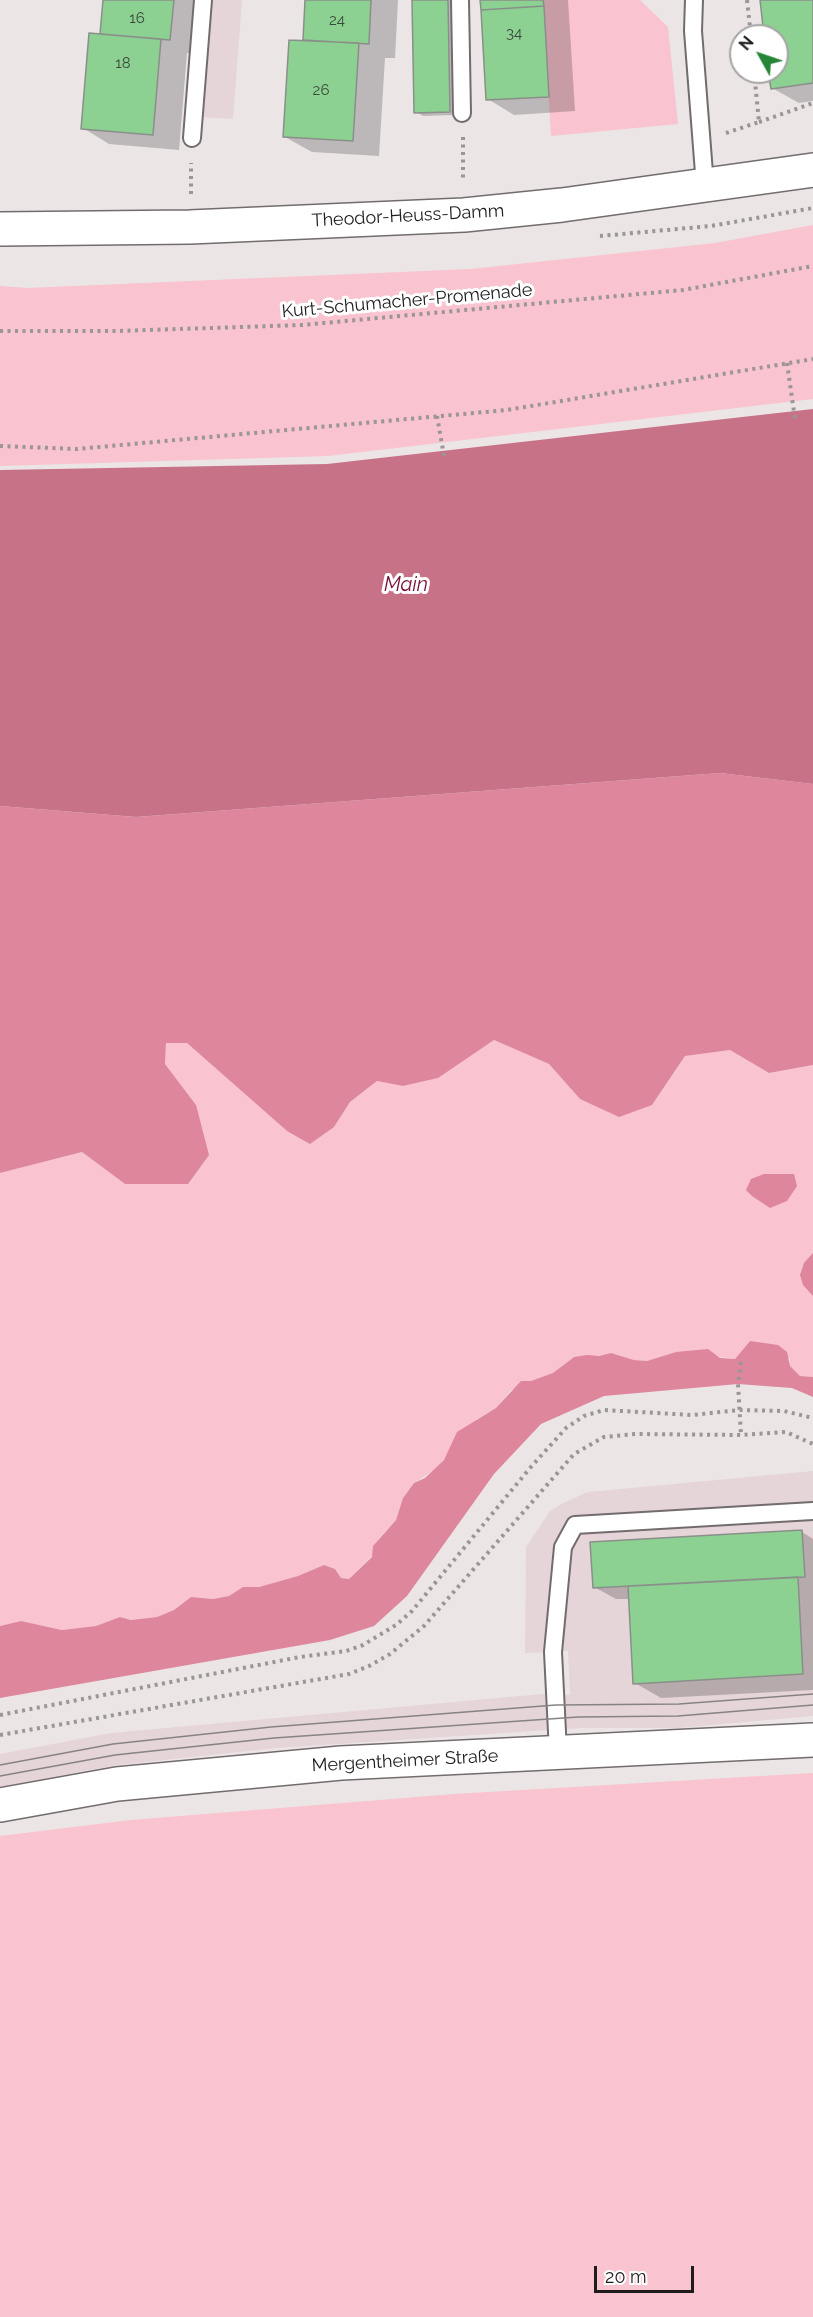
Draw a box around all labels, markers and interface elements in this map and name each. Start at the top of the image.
house number: 16 [129,9,145,27]
house number: 24 [329,11,345,29]
house number: 34 [506,24,522,42]
north arrow [729,24,789,84]
text: N [735,33,758,54]
house number: 18 [115,54,131,72]
house number: 26 [313,81,329,99]
street label: Theodor-Heuss-Damm [311,200,505,232]
street label: Kurt-Schumacher-Promenade [281,279,533,323]
water label: Main [384,573,428,597]
street label: Mergentheimer Straße [311,1745,499,1777]
scale bar [597,2254,698,2292]
text: 20 m [605,2266,647,2287]

